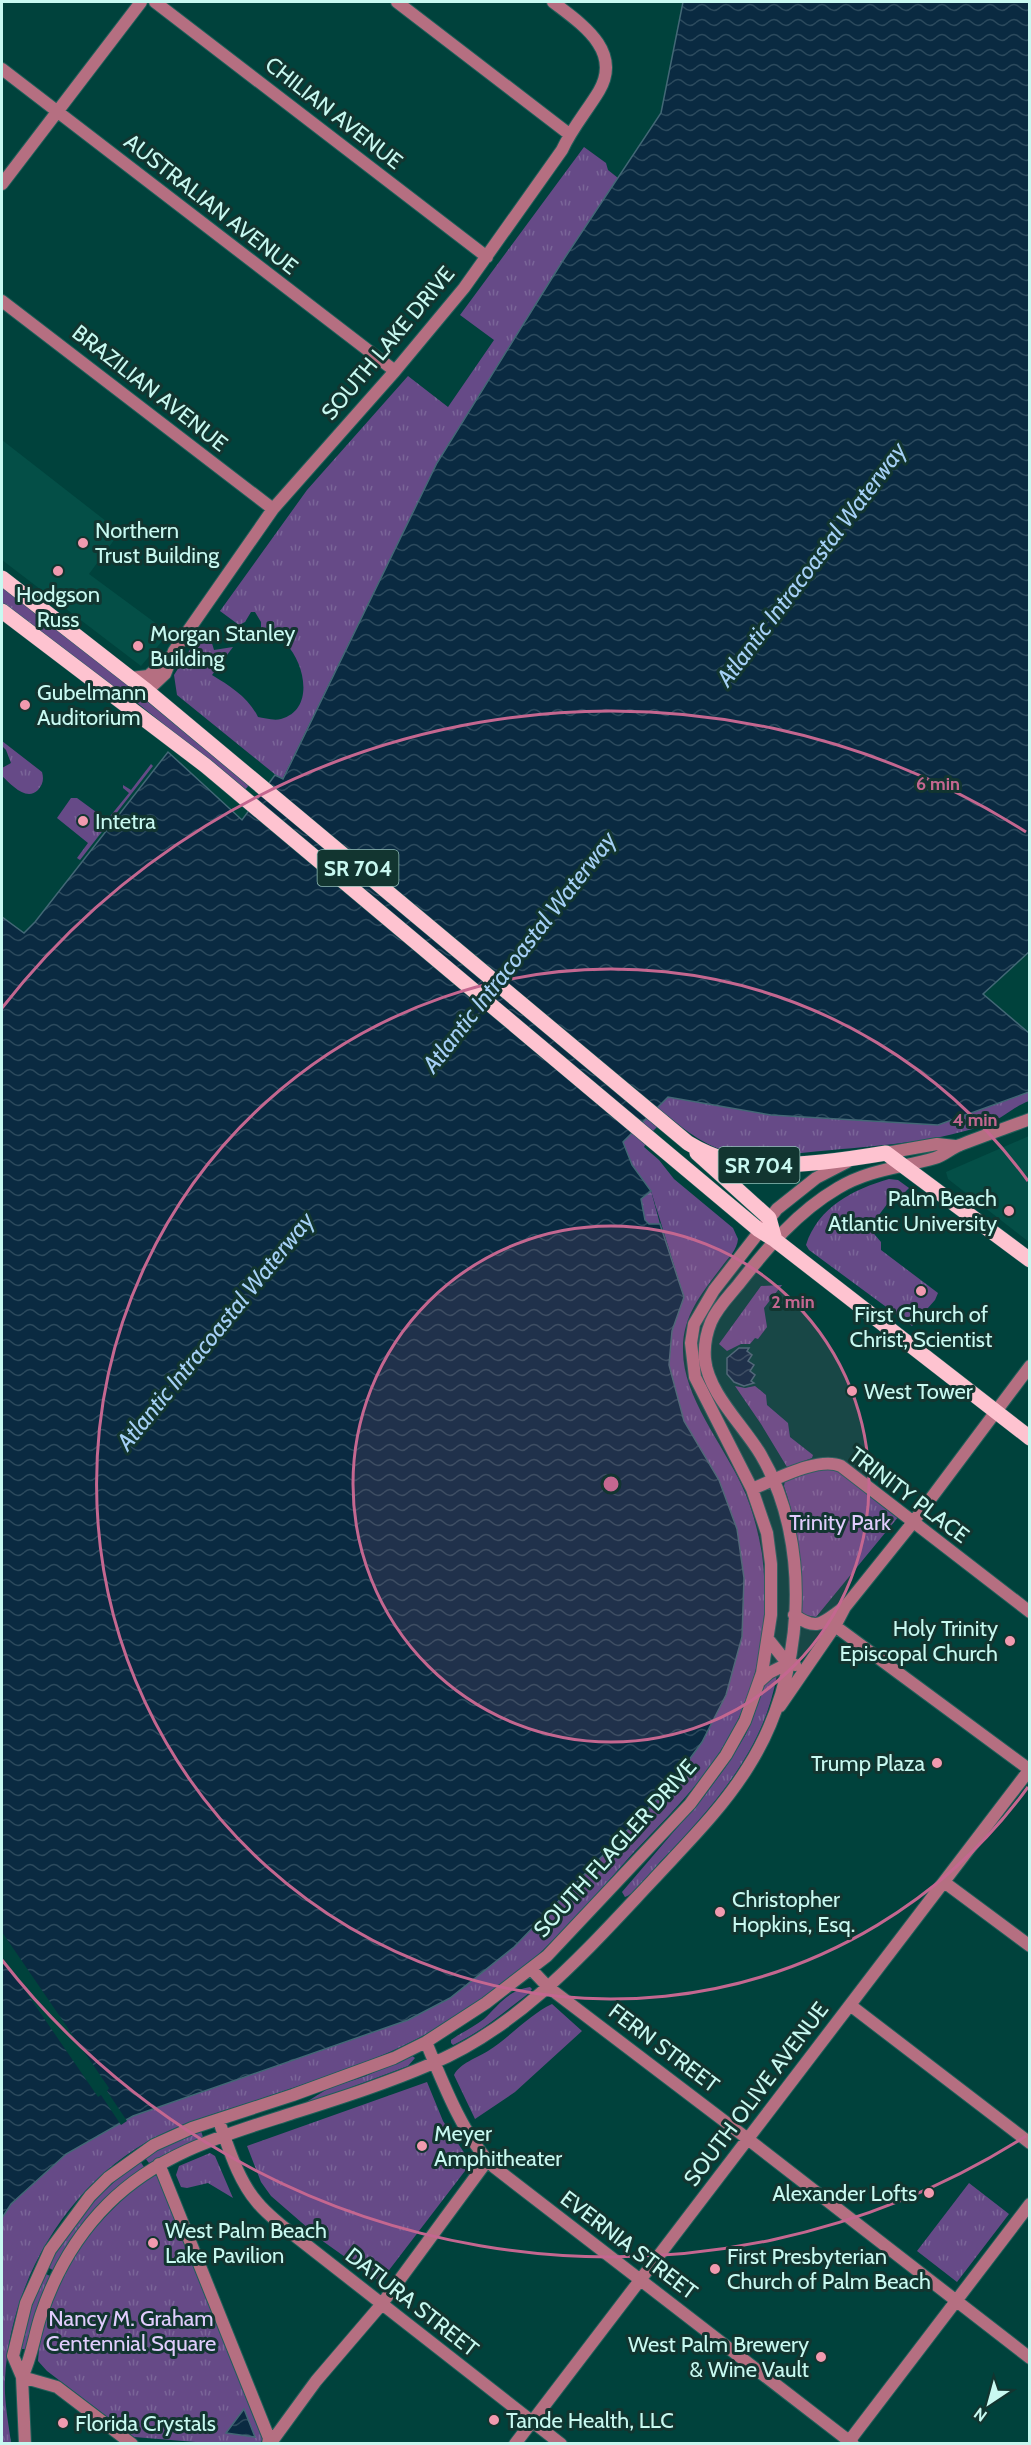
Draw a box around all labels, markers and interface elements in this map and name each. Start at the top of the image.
street label: CHILIAN AVENUE [260,51,408,175]
street label: AUSTRALIAN AVENUE [119,128,303,280]
street label: SOUTH LAKE DRIVE [316,261,460,425]
street label: BRAZILIAN AVENUE [67,319,233,457]
water label: Atlantic Intracoastal Waterway [709,436,913,692]
place label: Northern Trust Building [95,517,220,569]
marker: Northern Trust Building [76,536,90,550]
marker: Hodgson Russ [51,564,65,578]
place label: Hodgson Russ [16,581,100,633]
place label: Morgan Stanley Building [150,620,295,672]
marker: Morgan Stanley Building [131,639,145,653]
place label: Gubelmann Auditorium [37,679,146,731]
marker: Gubelmann Auditorium [18,698,32,712]
text: 6 min [916,773,960,795]
place label: Intetra [95,808,156,835]
marker: Intetra [76,814,90,828]
water label: Atlantic Intracoastal Waterway [415,825,623,1079]
road number: SR 704 [318,850,398,886]
text: 4 min [952,1109,998,1131]
road number: SR 704 [718,1147,800,1183]
place label: Palm Beach Atlantic University [828,1185,997,1237]
marker: Palm Beach Atlantic University [1002,1204,1016,1218]
water label: Atlantic Intracoastal Waterway [109,1205,321,1457]
marker: First Church of Christ, Scientist [914,1284,928,1298]
text: 2 min [771,1291,815,1313]
place label: First Church of Christ, Scientist [850,1301,993,1353]
place label: West Tower [864,1378,973,1405]
marker: West Tower [845,1384,859,1398]
street label: TRINITY PLACE [844,1441,974,1549]
centre of rings [601,1474,621,1494]
park label: Trinity Park [789,1509,891,1536]
place label: Holy Trinity Episcopal Church [840,1615,998,1667]
marker: Holy Trinity Episcopal Church [1003,1634,1017,1648]
place label: Trump Plaza [811,1750,925,1777]
street label: SOUTH FLAGLER DRIVE [528,1753,702,1943]
marker: Trump Plaza [930,1756,944,1770]
place label: Christopher Hopkins, Esq. [732,1886,855,1938]
marker: Christopher Hopkins, Esq. [713,1905,727,1919]
street label: SOUTH OLIVE AVENUE [678,1997,834,2191]
street label: FERN STREET [603,1998,725,2098]
place label: Meyer Amphitheater [434,2120,562,2172]
marker: Meyer Amphitheater [415,2139,429,2153]
place label: Alexander Lofts [772,2180,917,2207]
street label: EVERNIA STREET [555,2185,703,2305]
marker: Alexander Lofts [922,2186,936,2200]
place label: West Palm Beach Lake Pavilion [165,2217,327,2269]
marker: West Palm Beach Lake Pavilion [146,2236,160,2250]
street label: DATURA STREET [340,2242,484,2363]
place label: First Presbyterian Church of Palm Beach [727,2243,931,2295]
marker: First Presbyterian Church of Palm Beach [708,2262,722,2276]
park label: Nancy M. Graham Centennial Square [46,2305,216,2357]
place label: West Palm Brewery & Wine Vault [628,2331,810,2383]
marker: West Palm Brewery & Wine Vault [814,2350,828,2364]
north arrow [959,2373,1019,2433]
text: N [970,2404,991,2426]
place label: Tande Health, LLC [506,2407,674,2434]
place label: Florida Crystals [75,2410,216,2437]
marker: Tande Health, LLC [487,2413,501,2427]
marker: Florida Crystals [56,2416,70,2430]

